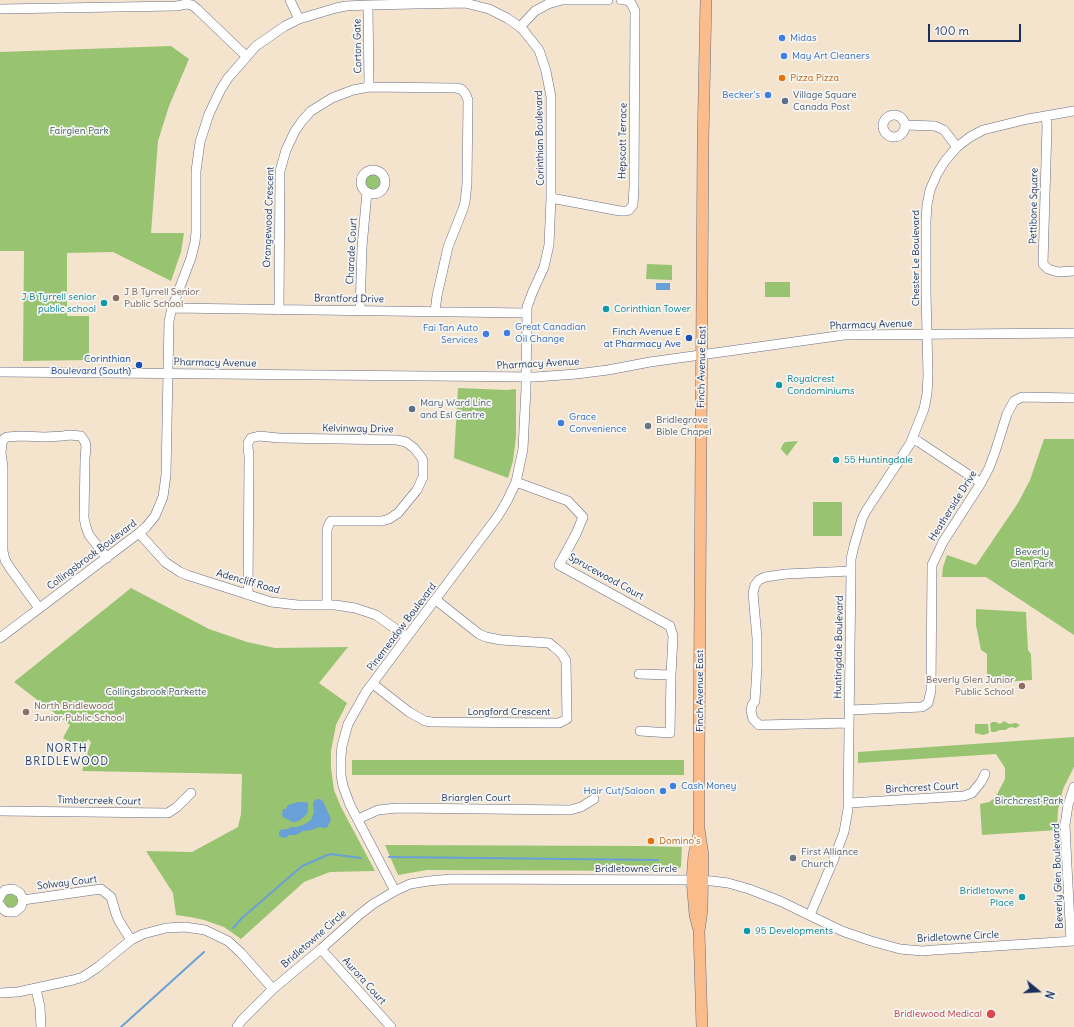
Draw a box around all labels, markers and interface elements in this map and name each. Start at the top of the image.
scale bar [930,16,1023,42]
street label: Corton Gate [352,18,364,74]
text: 100 m [935,23,969,38]
place label: Midas [790,32,816,44]
marker: Midas [777,33,787,43]
place label: May Art Cleaners [792,50,870,62]
marker: May Art Cleaners [779,51,789,61]
place label: Pizza Pizza [790,72,839,84]
marker: Pizza Pizza [777,73,787,83]
place label: Becker's [722,89,760,101]
place label: Village Square Canada Post [793,89,857,112]
street label: Corinthian Boulevard [533,90,547,186]
marker: Becker's [763,90,773,100]
marker: Village Square Canada Post [780,96,790,106]
street label: Hepscott Terrace [616,103,630,179]
park label: Fairglen Park [49,125,109,137]
street label: Orangewood Crescent [261,166,277,268]
street label: Pettibone Square [1027,168,1041,244]
street label: Chester Le Boulevard [910,210,922,306]
street label: Charade Court [344,217,360,285]
place label: J B Tyrrell Senior Public School [124,286,200,310]
place label: J B Tyrrell senior public school [21,291,96,314]
street label: Brantford Drive [314,292,384,306]
marker: J B Tyrrell Senior Public School [111,293,121,303]
marker: J B Tyrrell senior public school [99,298,109,308]
place label: Corinthian Tower [614,303,691,315]
marker: Corinthian Tower [601,304,611,314]
street label: Pharmacy Avenue [829,318,913,332]
place label: Great Canadian Oil Change [515,321,586,344]
place label: Fai Tan Auto Services [423,322,478,346]
place label: Finch Avenue E at Pharmacy Ave [604,326,681,350]
street label: Finch Avenue East [695,326,709,408]
marker: Great Canadian Oil Change [502,328,512,338]
marker: Fai Tan Auto Services [481,329,491,339]
marker: Finch Avenue E at Pharmacy Ave [684,333,694,343]
place label: Corinthian Boulevard (South) [51,353,131,376]
street label: Pharmacy Avenue [174,356,256,370]
street label: Pharmacy Avenue [496,356,580,372]
marker: Corinthian Boulevard (South) [134,360,144,370]
place label: Royalcrest Condominiums [787,373,855,396]
marker: Royalcrest Condominiums [774,380,784,390]
place label: Mary Ward Linc and Esl Centre [420,397,491,420]
marker: Mary Ward Linc and Esl Centre [407,404,417,414]
place label: Grace Convenience [569,411,627,434]
place label: Bridlegrove Bible Chapel [656,414,712,438]
marker: Grace Convenience [556,418,566,428]
marker: Bridlegrove Bible Chapel [643,421,653,431]
street label: Kelvinway Drive [322,422,394,436]
place label: 55 Huntingdale [844,454,913,466]
marker: 55 Huntingdale [831,455,841,465]
street label: Heatherside Drive [926,469,980,543]
street label: Collingsbrook Boulevard [45,517,139,593]
park label: Beverly Glen Park [1010,546,1054,570]
street label: Sprucewood Court [566,551,646,603]
street label: Adencliff Road [215,567,281,597]
street label: Pinemeadow Boulevard [365,581,439,673]
street label: Huntingdale Boulevard [832,595,846,699]
street label: Finch Avenue East [694,650,706,732]
place label: Beverly Glen Junior Public School [926,674,1014,698]
marker: Beverly Glen Junior Public School [1017,681,1027,691]
park label: Collingsbrook Parkette [106,686,206,698]
place label: North Bridlewood Junior Public School [34,700,124,724]
street label: Longford Crescent [468,706,550,718]
marker: North Bridlewood Junior Public School [21,707,31,717]
district label: NORTH BRIDLEWOOD [25,742,109,768]
place label: Cash Money [681,780,736,792]
street label: Birchcrest Court [885,780,959,796]
marker: Cash Money [668,781,678,791]
place label: Hair Cut/Saloon [584,785,655,797]
marker: Hair Cut/Saloon [658,786,668,796]
street label: Briarglen Court [441,792,511,804]
street label: Timbercreek Court [57,794,141,808]
park label: Birchcrest Park [995,795,1063,807]
street label: Beverly Glen Boulevard [1050,823,1066,929]
place label: Domino's [659,835,700,847]
marker: Domino's [646,836,656,846]
place label: First Alliance Church [801,846,858,870]
marker: First Alliance Church [788,853,798,863]
street label: Bridletowne Circle [595,863,677,875]
street label: Solway Court [36,873,98,893]
place label: Bridletowne Place [960,885,1014,908]
marker: Bridletowne Place [1017,892,1027,902]
street label: Bridletowne Circle [279,907,349,971]
place label: 95 Developments [755,925,833,937]
marker: 95 Developments [742,926,752,936]
street label: Bridletowne Circle [917,929,999,945]
street label: Aurora Court [340,955,388,1007]
north arrow [1018,971,1058,1011]
text: N [1042,989,1057,1000]
place label: Bridlewood Medical [894,1008,982,1020]
marker: Bridlewood Medical [985,1008,997,1020]

